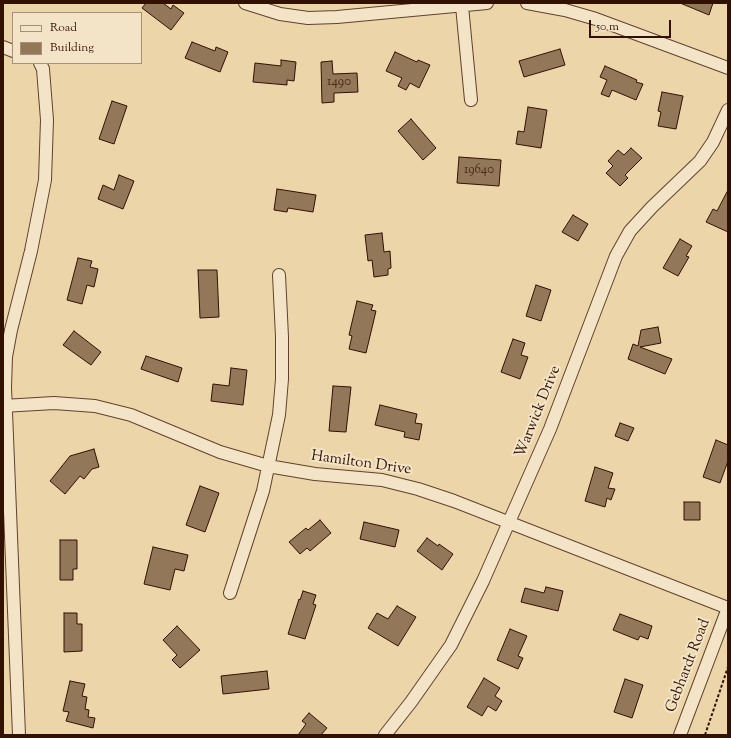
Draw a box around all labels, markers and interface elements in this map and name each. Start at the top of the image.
legend [12,12,142,64]
scale bar [591,12,673,38]
text: 50 m [596,18,619,36]
text: Road [50,19,77,37]
text: Building [50,39,94,57]
house number: 1490 [327,75,351,91]
house number: 19640 [464,163,494,179]
street label: Warwick Drive [512,363,566,461]
street label: Hamilton Drive [310,448,412,480]
street label: Gebhardt Road [663,617,715,715]

